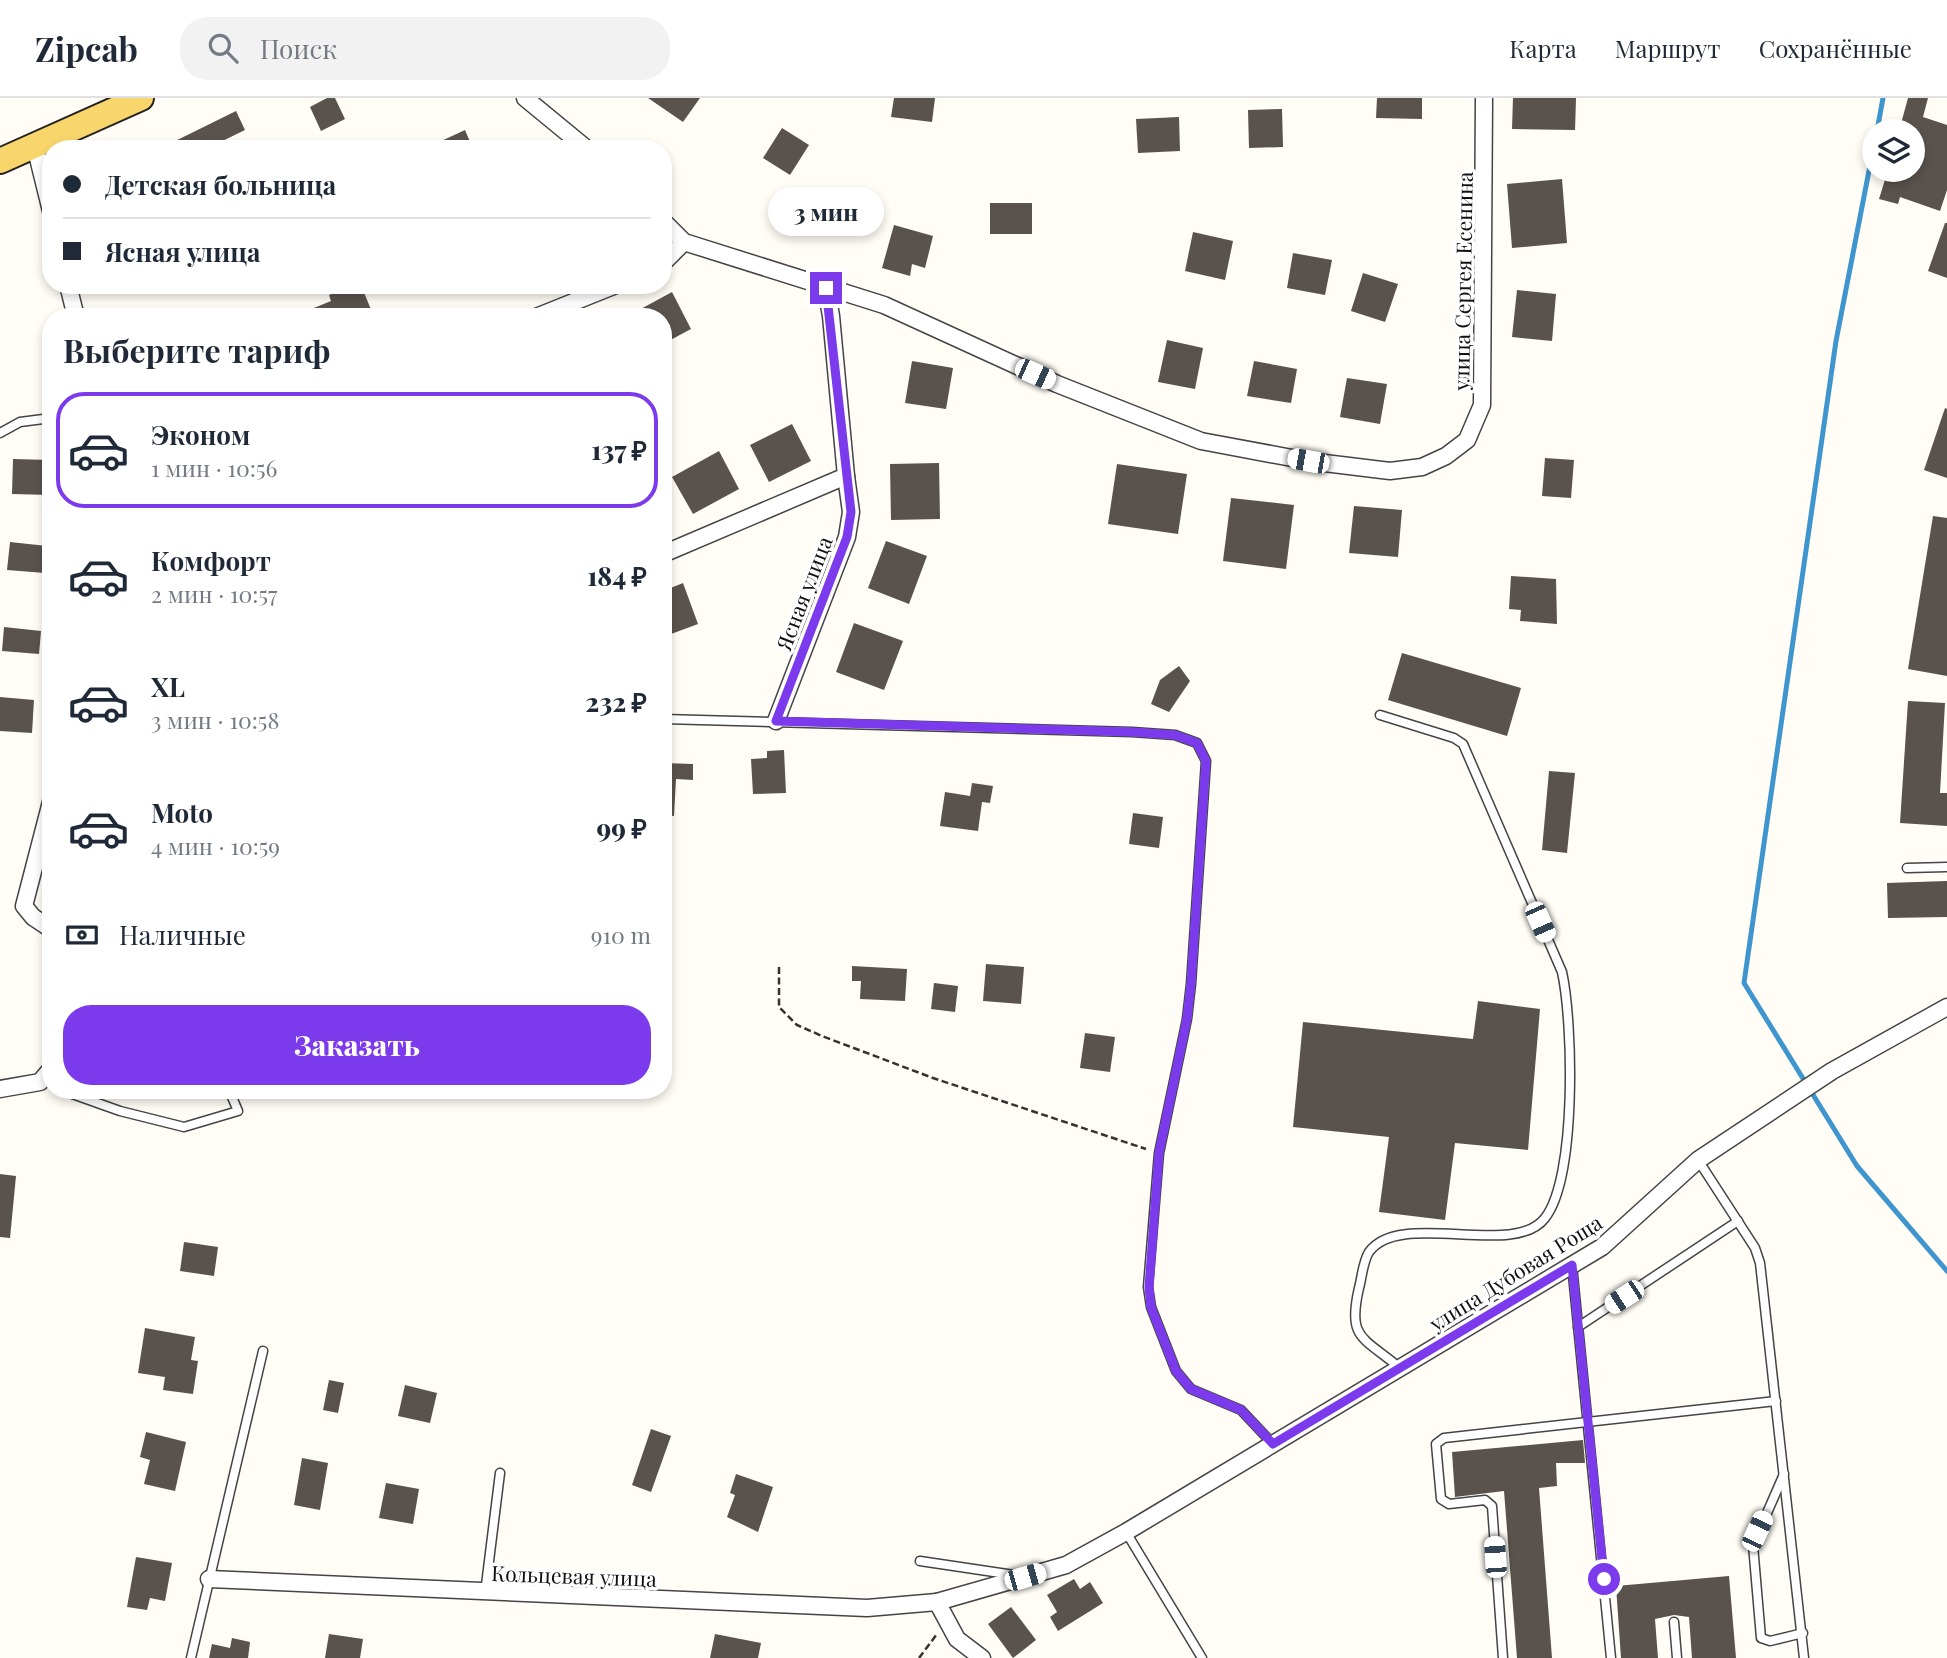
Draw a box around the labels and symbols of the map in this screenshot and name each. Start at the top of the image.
street label: улица Сергея Есенина [1446,171,1478,392]
callout: 3 мин [768,186,884,236]
route end [810,272,842,304]
car [1012,356,1059,392]
car [1286,447,1331,475]
street label: Ясная улица [768,531,838,655]
car [1522,899,1559,945]
street label: улица Дубовая Роща [1422,1207,1607,1337]
car [1601,1277,1648,1317]
car [1739,1508,1776,1554]
car [1484,1535,1507,1579]
street label: Кольцевая улица [491,1558,658,1592]
car [1002,1561,1049,1593]
route start [1588,1563,1620,1595]

